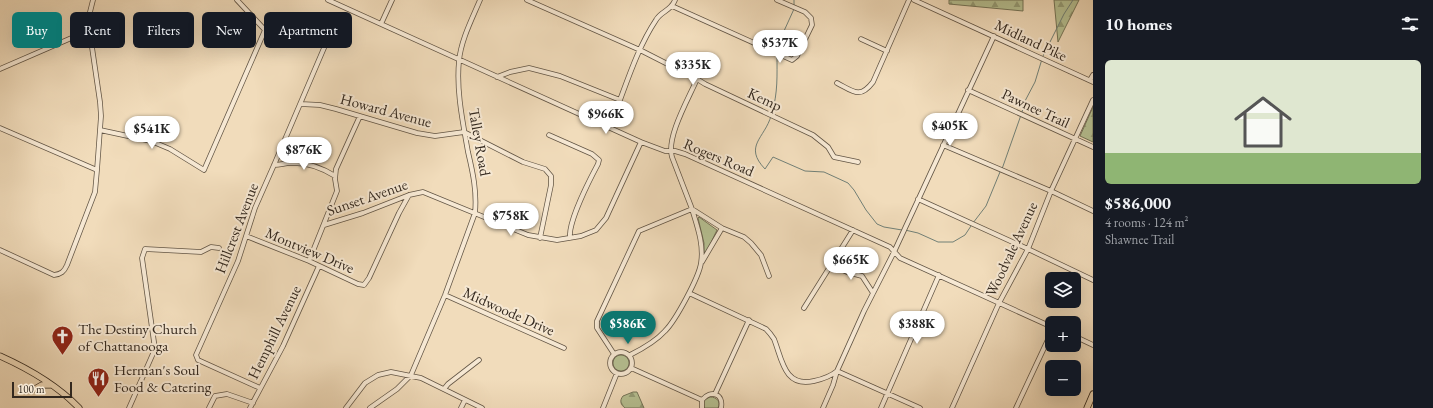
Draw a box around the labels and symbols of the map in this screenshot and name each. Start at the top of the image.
street label: Midland Pike [992,15,1070,65]
pin: $537K [752,30,808,64]
pin: $335K [665,52,721,86]
street label: Kemp [745,83,785,115]
street label: Pawnee Trail [999,84,1073,132]
street label: Howard Avenue [338,89,434,131]
pin: $966K [578,101,634,135]
street label: Talley Road [465,107,495,178]
pin: $405K [922,113,978,147]
pin: $541K [124,116,180,150]
street label: Rogers Road [681,134,757,181]
pin: $876K [276,137,332,171]
street label: Sunset Avenue [324,174,410,220]
street label: Hillcrest Avenue [210,180,262,276]
street label: Woodvale Avenue [981,198,1041,299]
pin: $758K [483,203,539,237]
street label: Montview Drive [263,223,357,277]
pin: $665K [823,247,879,281]
street label: Hemphill Avenue [243,282,305,382]
street label: Midwoode Drive [460,282,558,340]
pin: $586K [600,311,656,345]
pin: $388K [889,311,945,345]
place label: The Destiny Church of Chattanooga [78,319,197,355]
church icon: The Destiny Church of Chattanooga [50,324,76,357]
place label: Herman's Soul Food & Catering [114,360,212,396]
restaurant icon: Herman's Soul Food & Catering [86,365,112,398]
scale bar [12,380,72,399]

